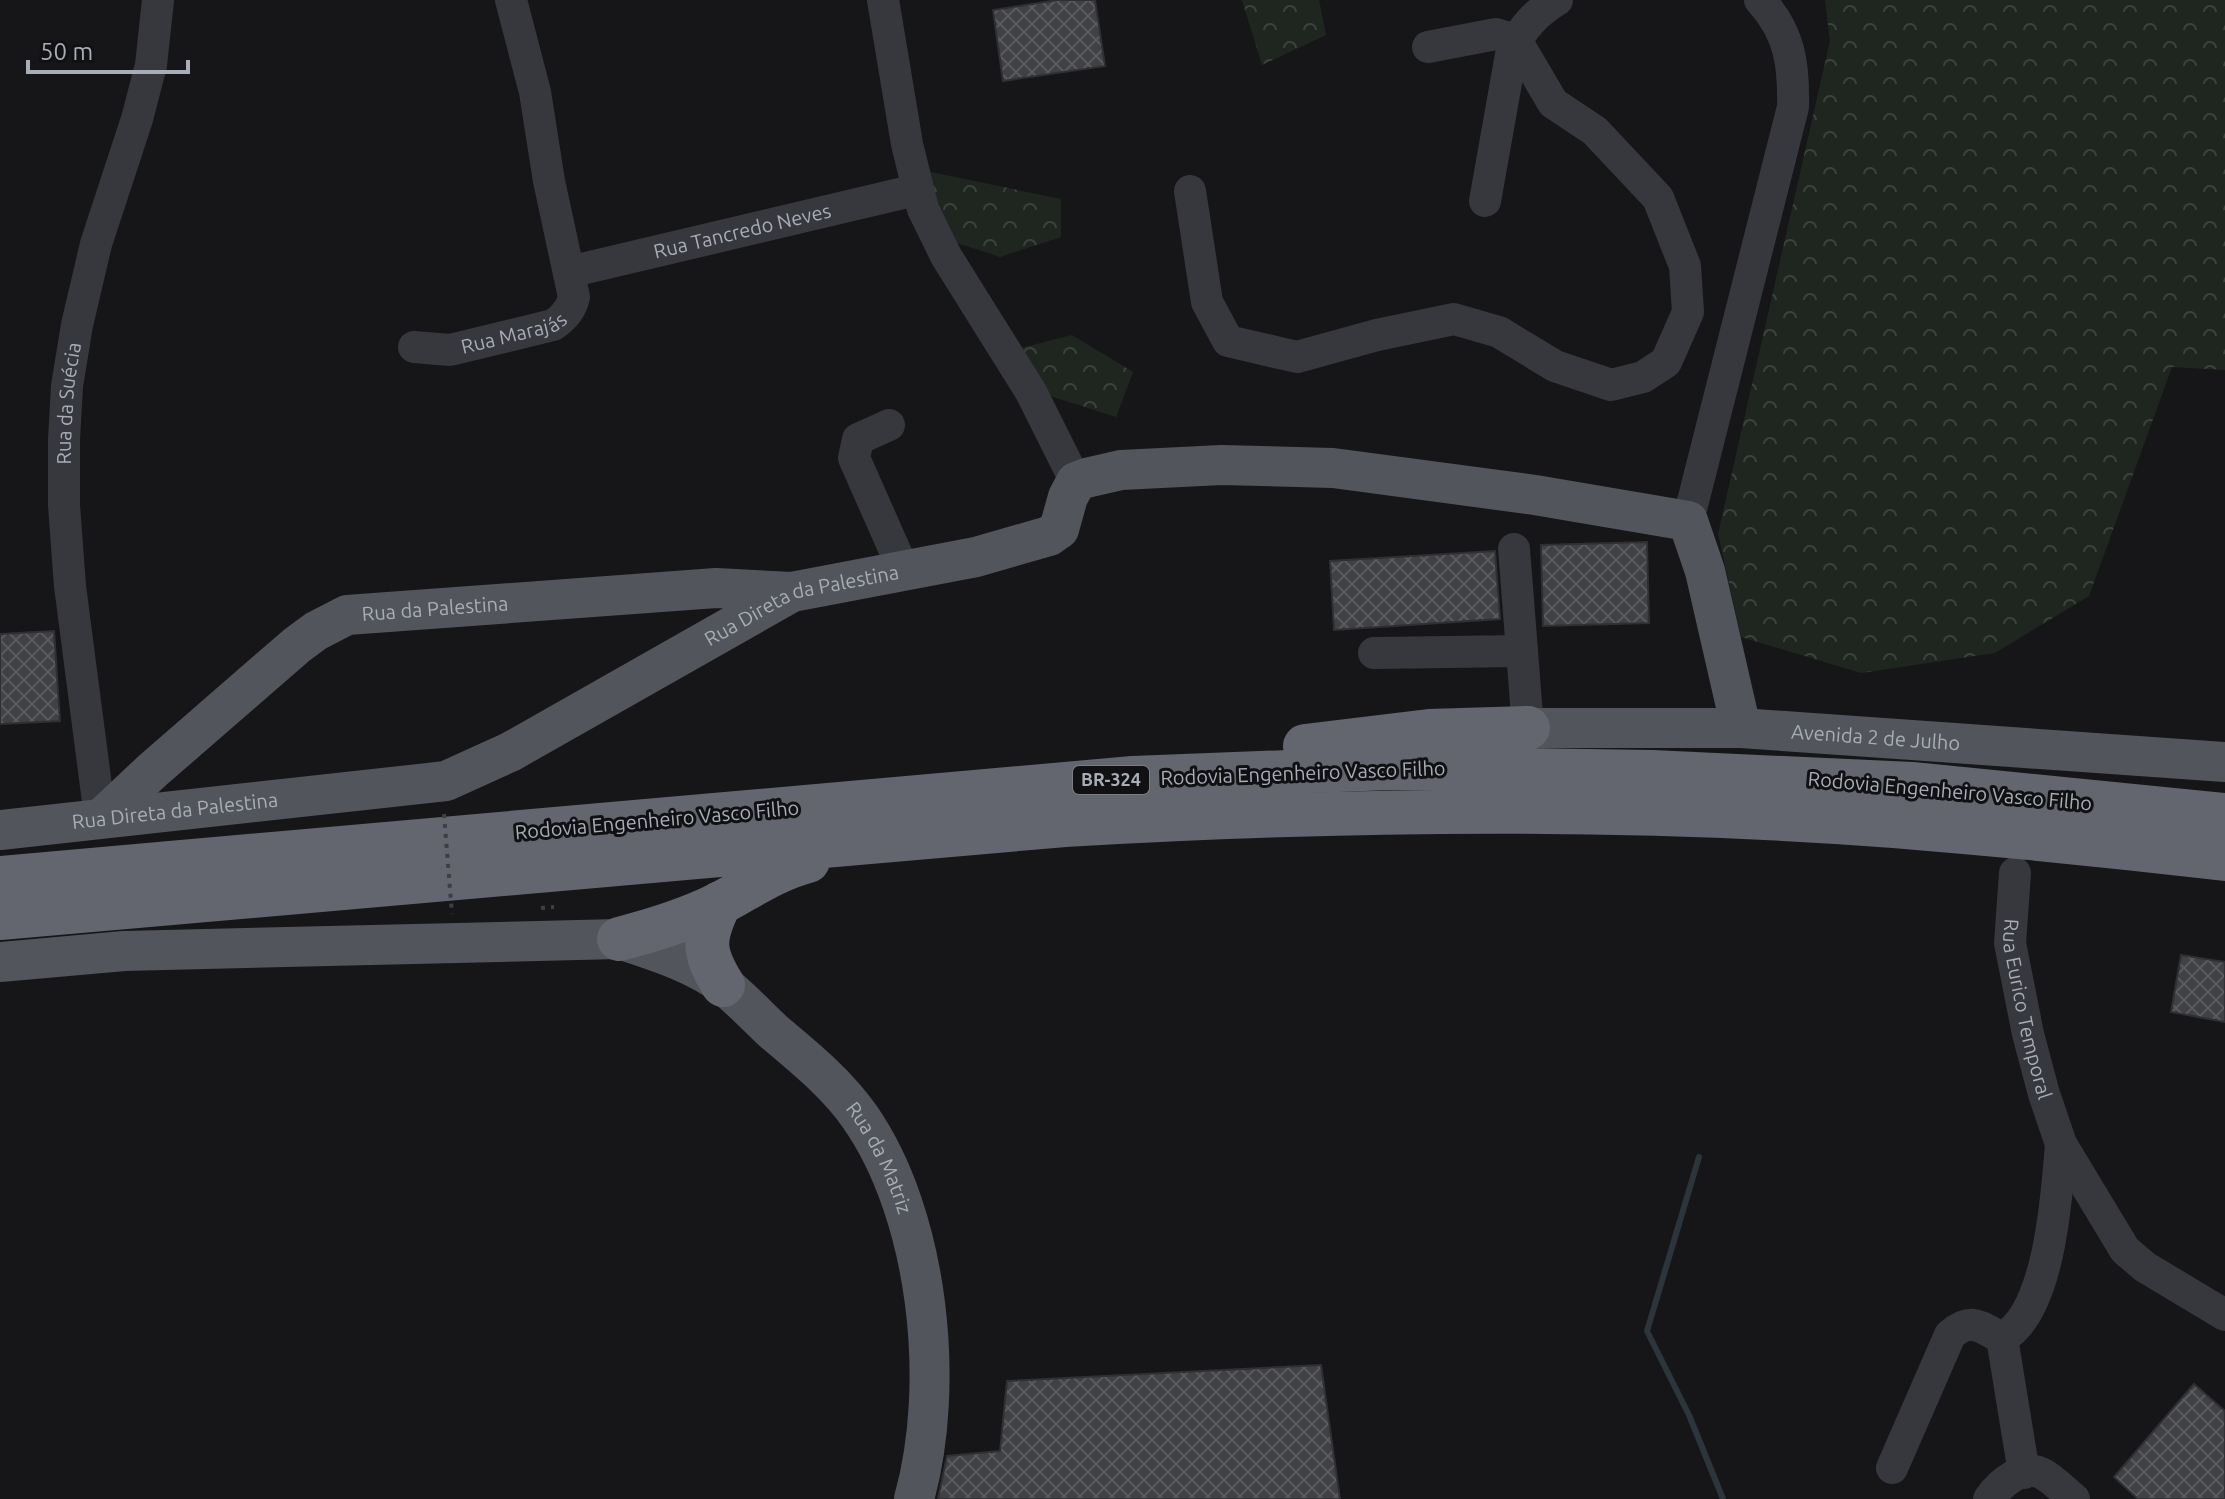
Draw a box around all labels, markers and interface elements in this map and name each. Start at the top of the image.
scale bar [28,24,188,74]
text: 50 m [40,38,93,65]
street label: Rua Tancredo Neves [651,199,833,263]
street label: Rua Marajás [459,307,571,358]
street label: Rua da Suécia [52,341,85,465]
street label: Rua Direta da Palestina [700,560,901,650]
street label: Rua da Palestina [361,591,509,625]
street label: Avenida 2 de Julho [1790,720,1961,754]
street label: Rodovia Engenheiro Vasco Filho [1160,756,1446,789]
road number: BR-324 [1073,766,1149,794]
street label: Rodovia Engenheiro Vasco Filho [1807,767,2093,814]
street label: Rua Direta da Palestina [71,788,279,833]
street label: Rodovia Engenheiro Vasco Filho [514,796,800,843]
street label: Rua Eurico Temporal [1999,918,2057,1102]
street label: Rua da Matriz [842,1097,917,1216]

